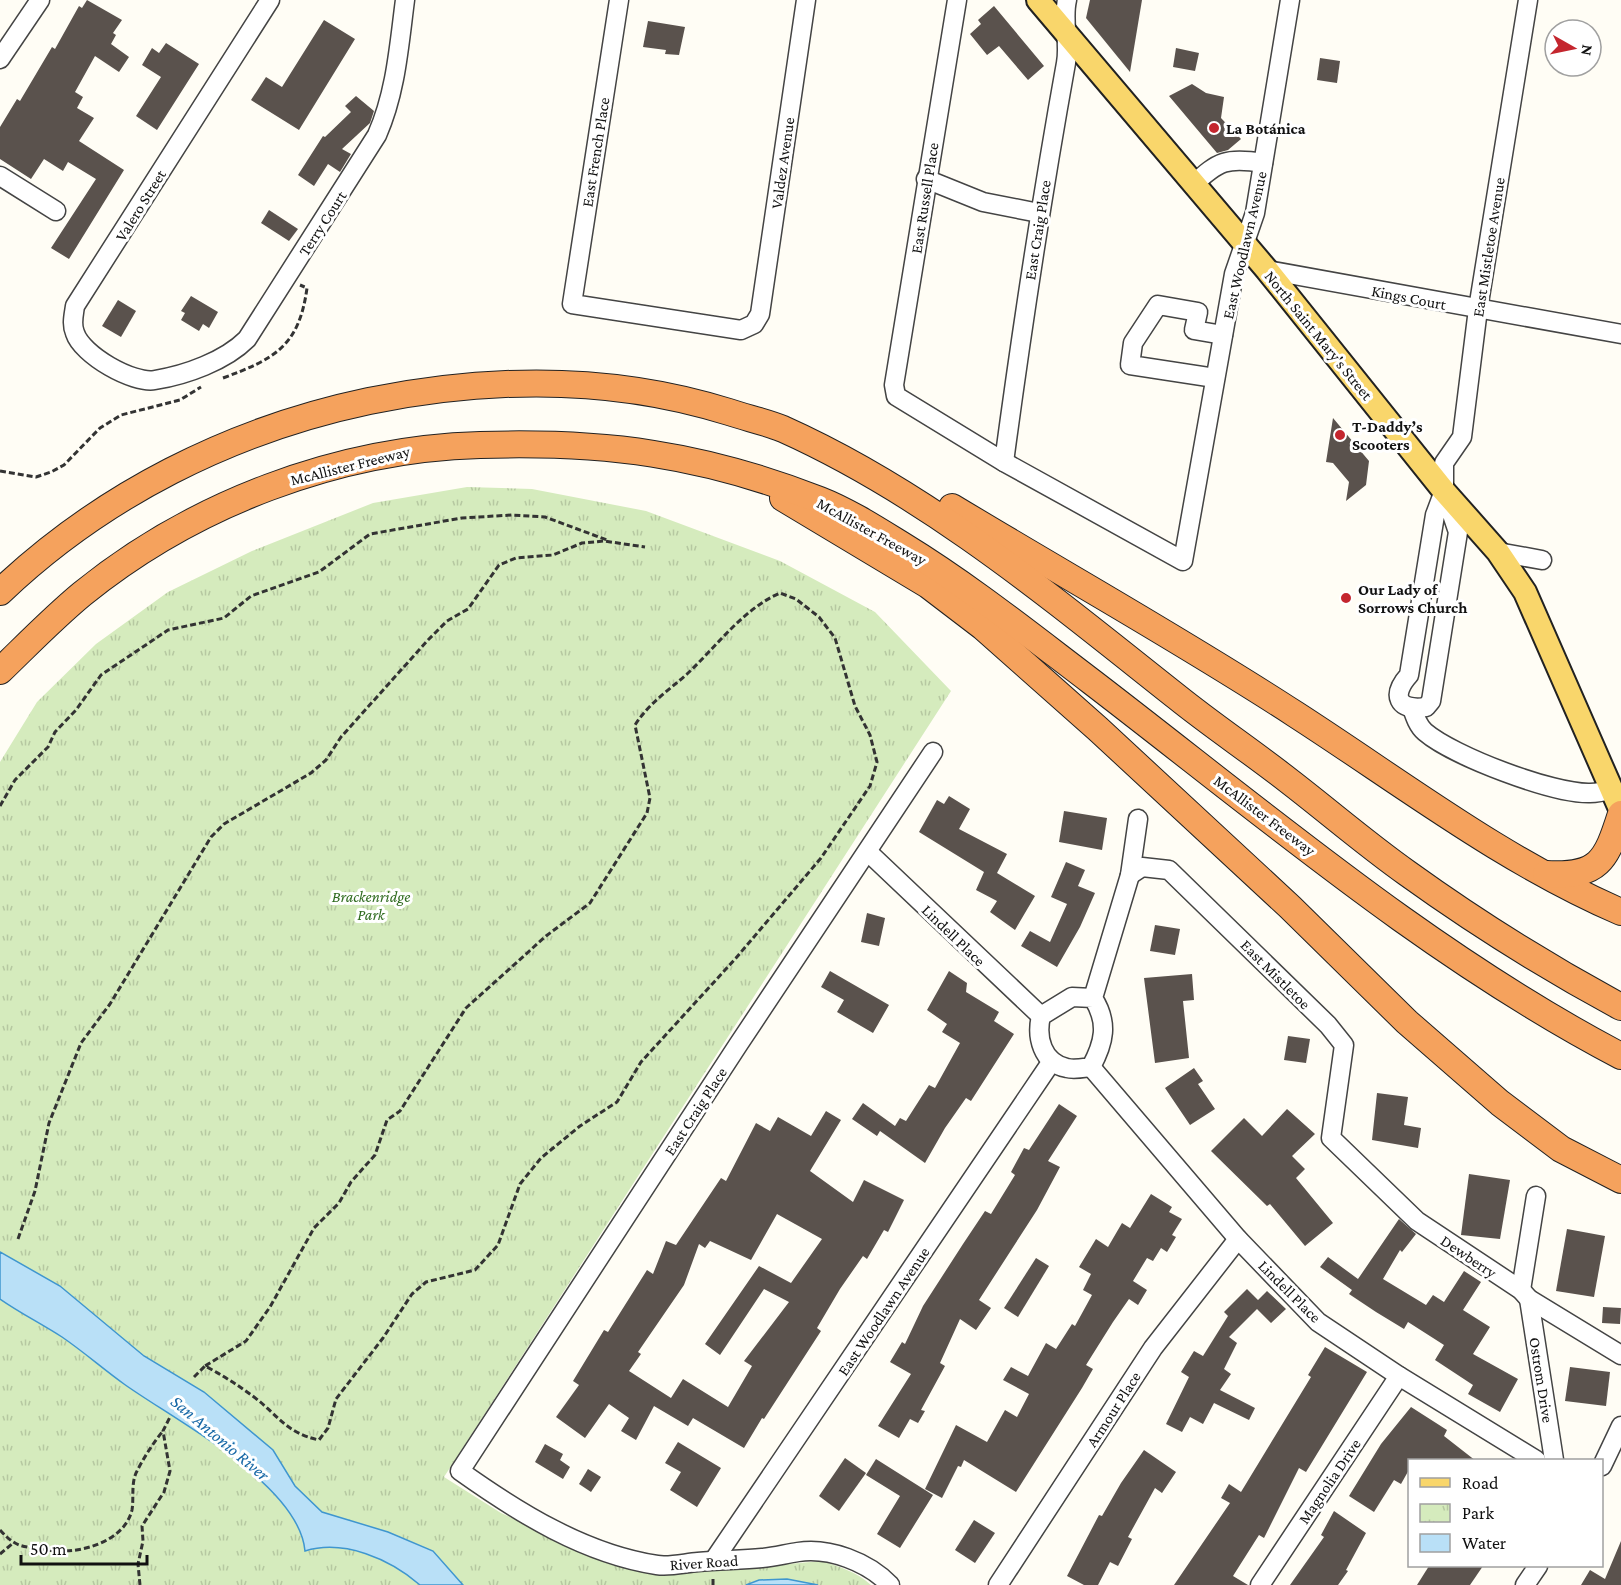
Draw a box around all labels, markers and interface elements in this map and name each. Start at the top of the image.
north arrow [1543,18,1603,78]
text: N [1578,44,1597,57]
street label: East French Place [578,96,613,208]
street label: Valdez Avenue [768,116,797,210]
place label: La Botánica [1226,120,1306,137]
marker: La Botánica [1207,121,1221,135]
street label: East Russell Place [907,141,942,255]
street label: Valero Street [112,166,169,244]
street label: East Woodlawn Avenue [1219,170,1270,321]
street label: East Mistletoe Avenue [1469,176,1508,318]
street label: East Craig Place [1021,179,1055,281]
street label: Terry Court [295,187,351,259]
street label: North Saint Mary's Street [1261,267,1376,404]
street label: Kings Court [1370,282,1448,314]
place label: T-Daddy’s Scooters [1352,418,1423,453]
marker: T-Daddy’s Scooters [1333,428,1347,442]
street label: McAllister Freeway [289,442,412,489]
street label: McAllister Freeway [814,494,930,570]
place label: Our Lady of Sorrows Church [1358,581,1467,616]
marker: Our Lady of Sorrows Church [1339,591,1353,605]
street label: McAllister Freeway [1210,772,1319,860]
park label: Brackenridge Park [332,888,410,923]
street label: Lindell Place [919,901,989,970]
street label: East Mistletoe [1237,936,1314,1013]
street label: East Craig Place [661,1064,731,1159]
street label: Dewberry [1437,1232,1500,1282]
street label: East Woodlawn Avenue [834,1244,933,1379]
street label: Lindell Place [1255,1257,1324,1326]
street label: Ostrom Drive [1526,1336,1557,1424]
street label: Armour Place [1083,1369,1144,1450]
water label: San Antonio River [167,1391,274,1485]
street label: Magnolia Drive [1295,1436,1365,1527]
legend [1408,1459,1603,1567]
text: Road [1462,1473,1499,1493]
text: Park [1462,1503,1494,1523]
scale bar [21,1528,147,1566]
text: Water [1462,1533,1507,1553]
text: 50 m [30,1539,67,1559]
street label: River Road [669,1552,739,1573]

